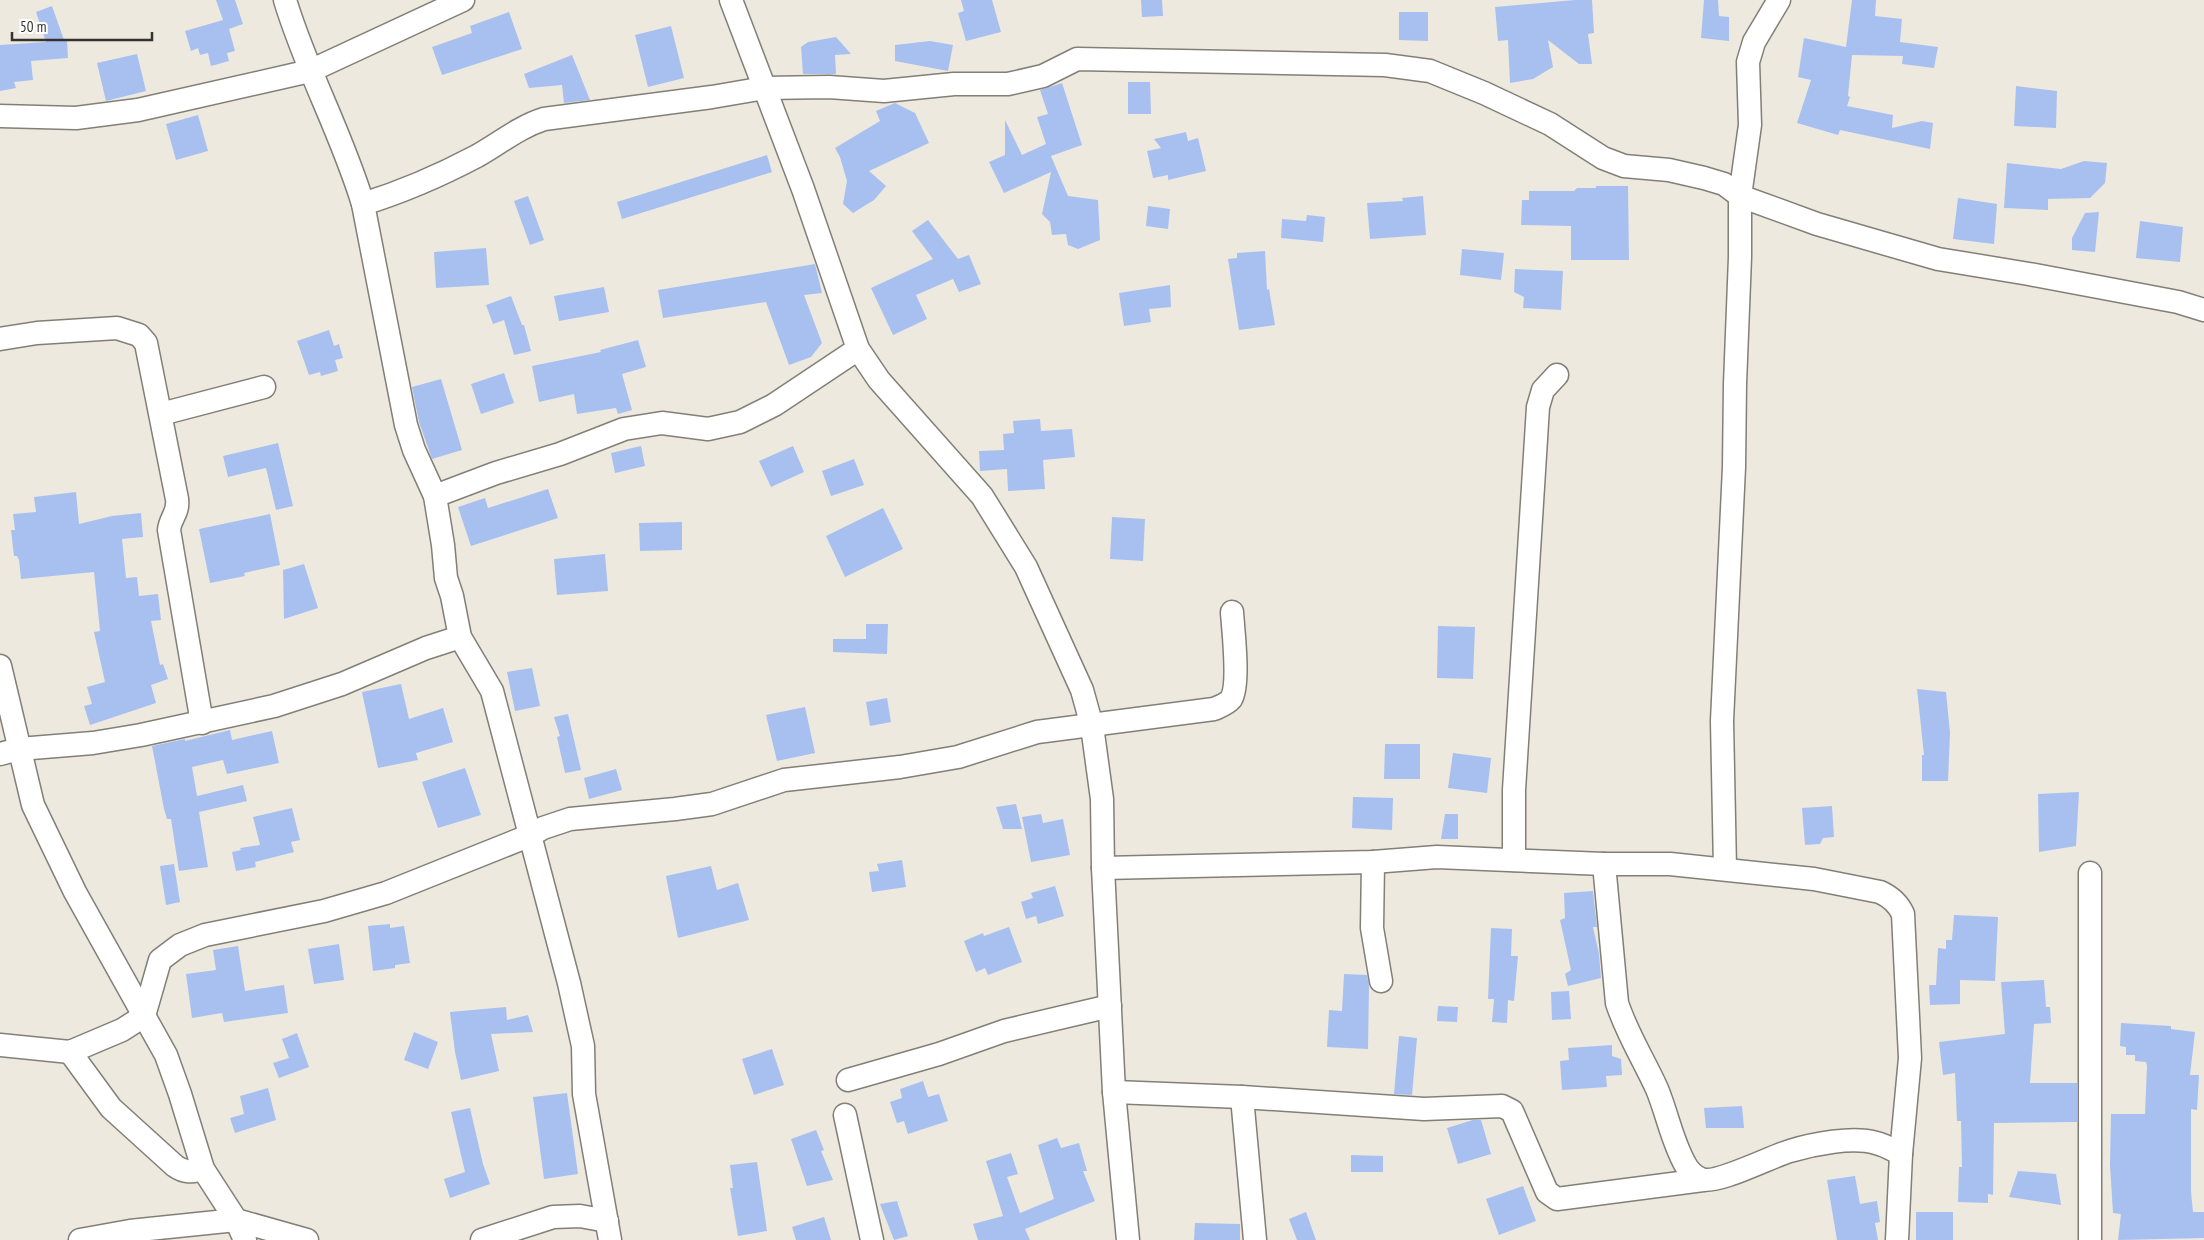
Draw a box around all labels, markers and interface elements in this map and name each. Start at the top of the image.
scale bar [12,10,152,42]
text: 50 m [20,17,46,36]

